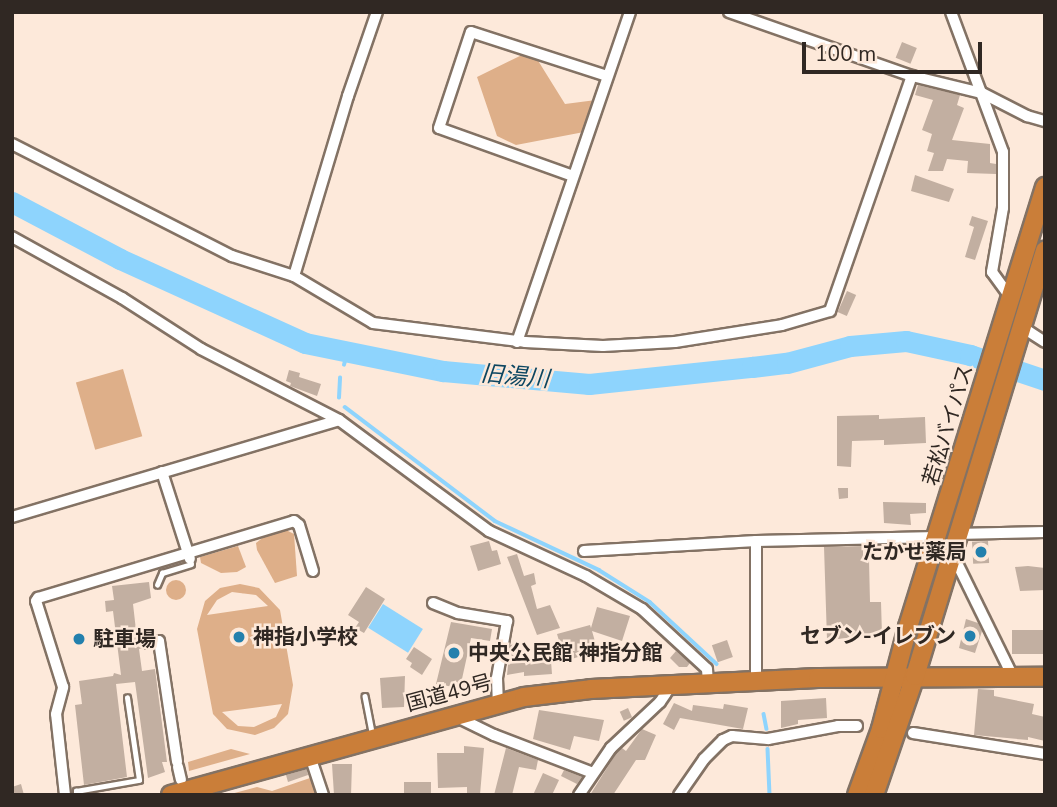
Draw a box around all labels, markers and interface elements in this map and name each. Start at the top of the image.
scale bar [805,28,985,72]
text: 100 m [815,40,876,68]
water label: 旧湯川 [479,360,551,394]
street label: 若松バイパス [918,361,978,489]
place label: たかせ薬局 [862,539,967,565]
marker: たかせ薬局 [973,544,989,560]
place label: セブン-イレブン [800,623,956,649]
place label: 神指小学校 [253,624,358,650]
place label: 駐車場 [93,626,156,652]
marker: セブン-イレブン [962,628,978,644]
marker: 神指小学校 [231,629,247,645]
marker: 駐車場 [71,631,87,647]
place label: 中央公民館 神指分館 [468,640,663,666]
marker: 中央公民館 神指分館 [446,645,462,661]
street label: 国道49号 [403,669,495,717]

